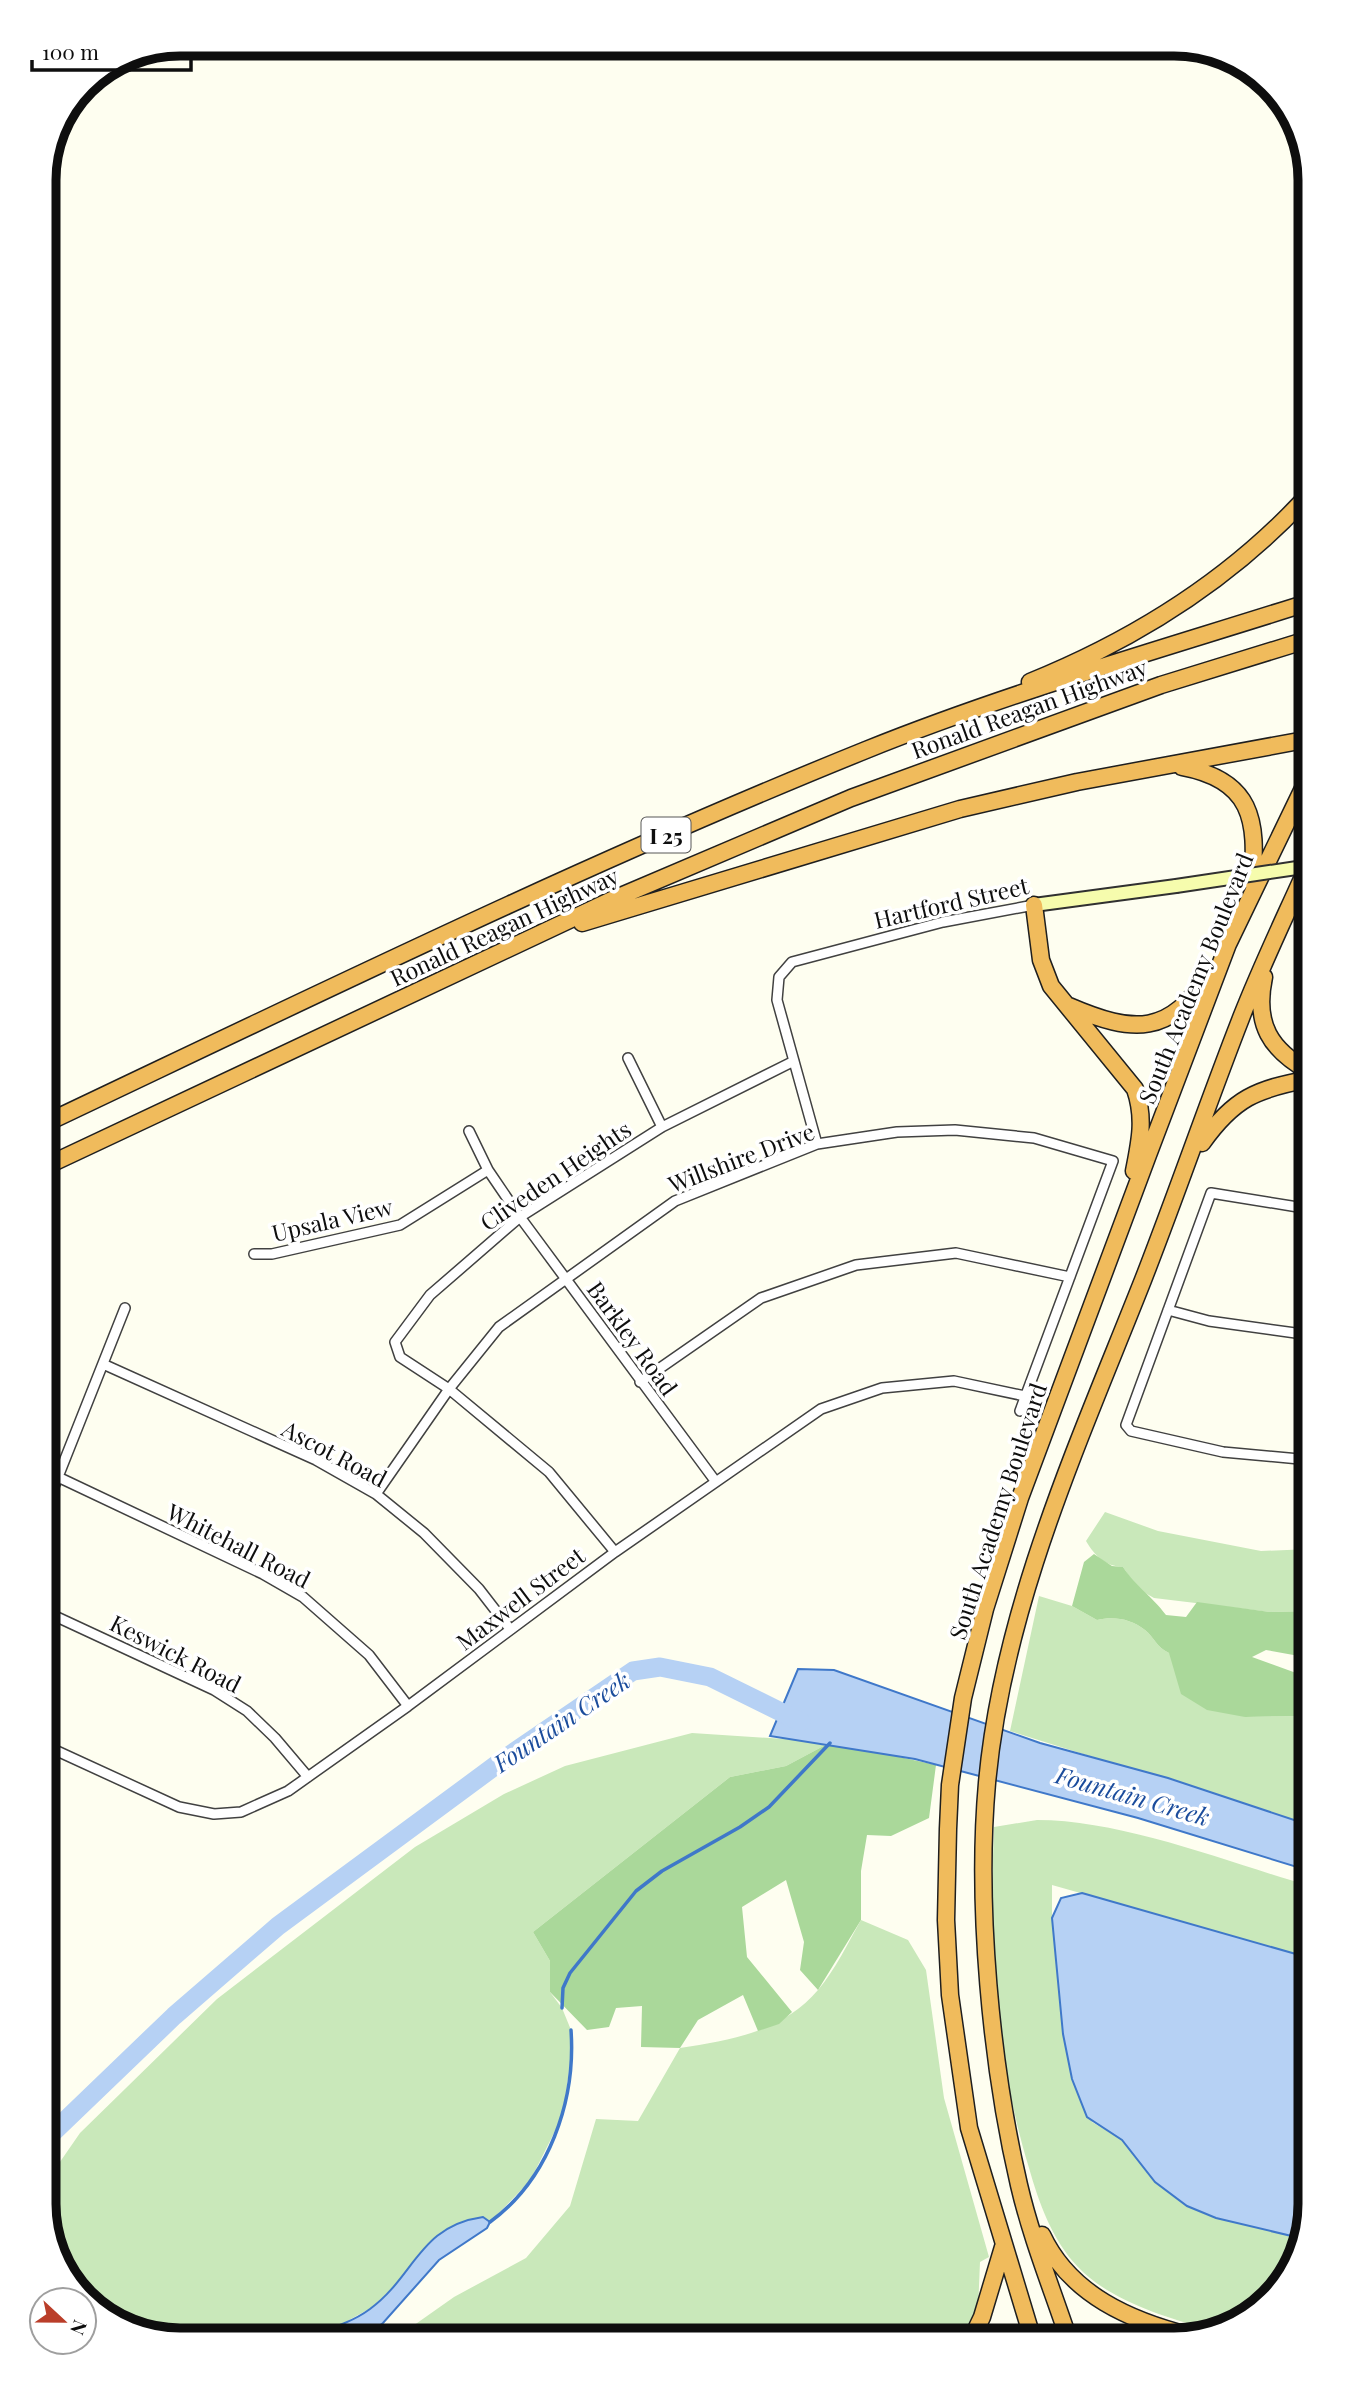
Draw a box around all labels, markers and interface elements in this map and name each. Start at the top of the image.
scale bar [32,28,191,72]
text: 100 m [42,37,99,65]
street label: Ronald Reagan Highway [907,651,1152,765]
road number: I 25 [642,818,690,852]
street label: South Academy Boulevard [1130,848,1260,1108]
street label: Ronald Reagan Highway [385,859,624,993]
street label: Hartford Street [871,869,1032,935]
street label: Cliveden Heights [473,1113,637,1237]
street label: Willshire Drive [663,1115,818,1199]
street label: Upsala View [269,1190,396,1248]
street label: Barkley Road [581,1275,685,1401]
street label: South Academy Boulevard [941,1379,1053,1643]
street label: Ascot Road [276,1412,393,1494]
street label: Whitehall Road [161,1495,316,1594]
street label: Maxwell Street [450,1539,591,1656]
street label: Keswick Road [105,1607,247,1699]
water label: Fountain Creek [486,1663,636,1779]
water label: Fountain Creek [1051,1758,1214,1832]
north arrow [28,2286,98,2356]
text: N [65,2317,94,2339]

